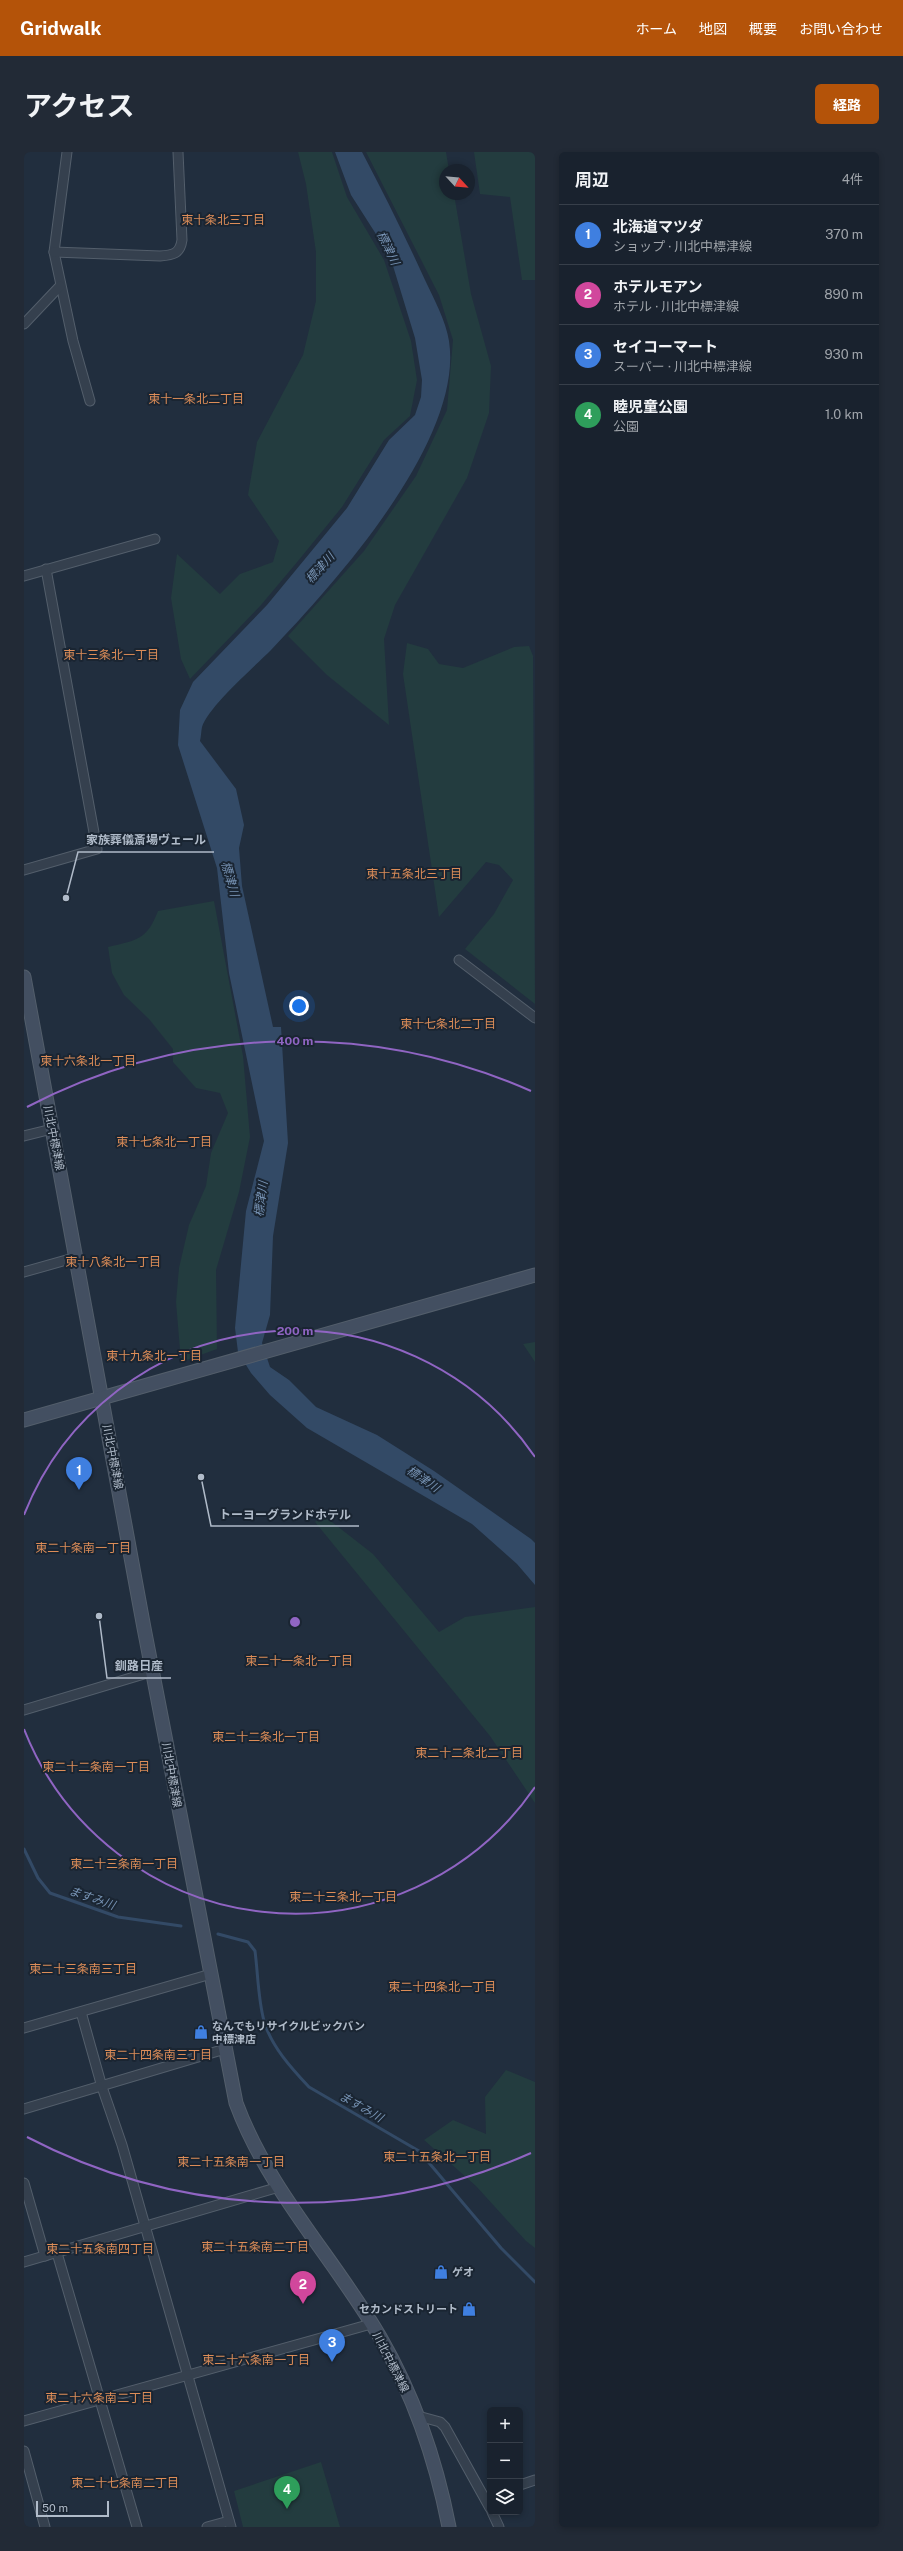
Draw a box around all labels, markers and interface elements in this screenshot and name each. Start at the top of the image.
text: Gridwalk [20,17,101,39]
text: ホーム [635,21,677,37]
text: 地図 [699,21,727,37]
text: 概要 [749,21,777,37]
text: お問い合わせ [799,21,883,37]
button: 経路 [815,84,879,124]
text: アクセス [24,89,135,122]
north arrow [439,164,475,200]
text: 周辺 [575,170,609,190]
text: 4件 [842,172,863,187]
district label: 東十条北三丁目 [181,213,265,227]
text: 北海道マツダ [613,218,703,235]
text: 1 [585,227,591,242]
text: 370 m [825,227,863,242]
water label: 標津川 [374,229,403,269]
text: ショップ · 川北中標津線 [613,239,752,254]
text: ホテルモアン [613,278,702,295]
text: 2 [584,287,592,302]
text: 890 m [824,287,863,302]
text: ホテル · 川北中標津線 [613,299,739,314]
text: セイコーマート [613,338,718,355]
text: 3 [584,347,592,362]
text: 930 m [825,347,863,362]
text: スーパー · 川北中標津線 [613,359,752,374]
district label: 東十一条北二丁目 [148,392,244,406]
text: 睦児童公園 [613,398,688,415]
text: 4 [584,407,592,422]
text: 1.0 km [825,407,863,422]
text: 公園 [613,419,639,434]
water label: 標津川 [303,548,339,586]
district label: 東十三条北一丁目 [63,648,159,662]
callout: 家族葬儀斎場ヴェール [78,828,214,852]
text: 家族葬儀斎場ヴェール [86,833,206,847]
water label: 標津川 [218,860,242,900]
district label: 東十五条北三丁目 [366,867,462,881]
your location [289,996,309,1016]
district label: 東十七条北二丁目 [400,1017,496,1031]
text: 400 m [277,1034,314,1048]
district label: 東十六条北一丁目 [40,1054,136,1068]
street label: 川北中標津線 [42,1104,66,1172]
district label: 東十七条北一丁目 [116,1135,212,1149]
water label: 標津川 [252,1178,270,1218]
district label: 東十八条北一丁目 [65,1255,161,1269]
text: 200 m [277,1324,313,1338]
district label: 東十九条北一丁目 [106,1349,202,1363]
street label: 川北中標津線 [101,1423,125,1491]
pin: 1 [66,1457,92,1490]
water label: 標津川 [404,1463,443,1496]
callout: トーヨーグランドホテル [211,1502,359,1526]
text: トーヨーグランドホテル [219,1508,351,1522]
district label: 東二十条南一丁目 [35,1541,131,1555]
centre of rings [288,1615,302,1629]
callout: 釧路日産 [107,1654,171,1678]
district label: 東二十一条北一丁目 [245,1654,353,1668]
text: 釧路日産 [114,1659,163,1673]
district label: 東二十二条北一丁目 [212,1730,320,1744]
street label: 川北中標津線 [160,1741,184,1809]
district label: 東二十二条北二丁目 [415,1746,523,1760]
district label: 東二十二条南一丁目 [42,1760,150,1774]
district label: 東二十三条南一丁目 [70,1857,178,1871]
water label: ますみ川 [67,1884,119,1913]
district label: 東二十三条北一丁目 [289,1890,397,1904]
district label: 東二十三条南三丁目 [29,1962,137,1976]
district label: 東二十四条北一丁目 [388,1980,496,1994]
place label: なんでもリサイクルビックバン 中標津店 [212,2020,365,2045]
shop icon: なんでもリサイクルビックバン 中標津店 [193,2024,209,2040]
district label: 東二十四条南三丁目 [104,2048,212,2062]
water label: ますみ川 [337,2089,387,2126]
district label: 東二十五条北一丁目 [383,2150,491,2164]
district label: 東二十五条南一丁目 [177,2155,285,2169]
district label: 東二十五条南二丁目 [201,2240,309,2254]
district label: 東二十五条南四丁目 [46,2242,154,2256]
shop icon: ゲオ [433,2264,449,2280]
place label: ゲオ [452,2266,474,2278]
pin: 2 [290,2271,316,2304]
shop icon: セカンドストリート [461,2301,477,2317]
place label: セカンドストリート [359,2303,458,2315]
pin: 3 [319,2329,345,2362]
street label: 川北中標津線 [371,2330,411,2394]
district label: 東二十六条南一丁目 [202,2353,310,2367]
district label: 東二十六条南二丁目 [45,2391,153,2405]
map controls [487,2407,523,2515]
button: + [487,2407,523,2443]
button: − [487,2443,523,2479]
district label: 東二十七条南二丁目 [71,2476,179,2490]
pin: 4 [274,2476,300,2509]
button: layers [487,2479,523,2515]
scale bar [36,2499,109,2518]
text: 50 m [42,2502,68,2514]

